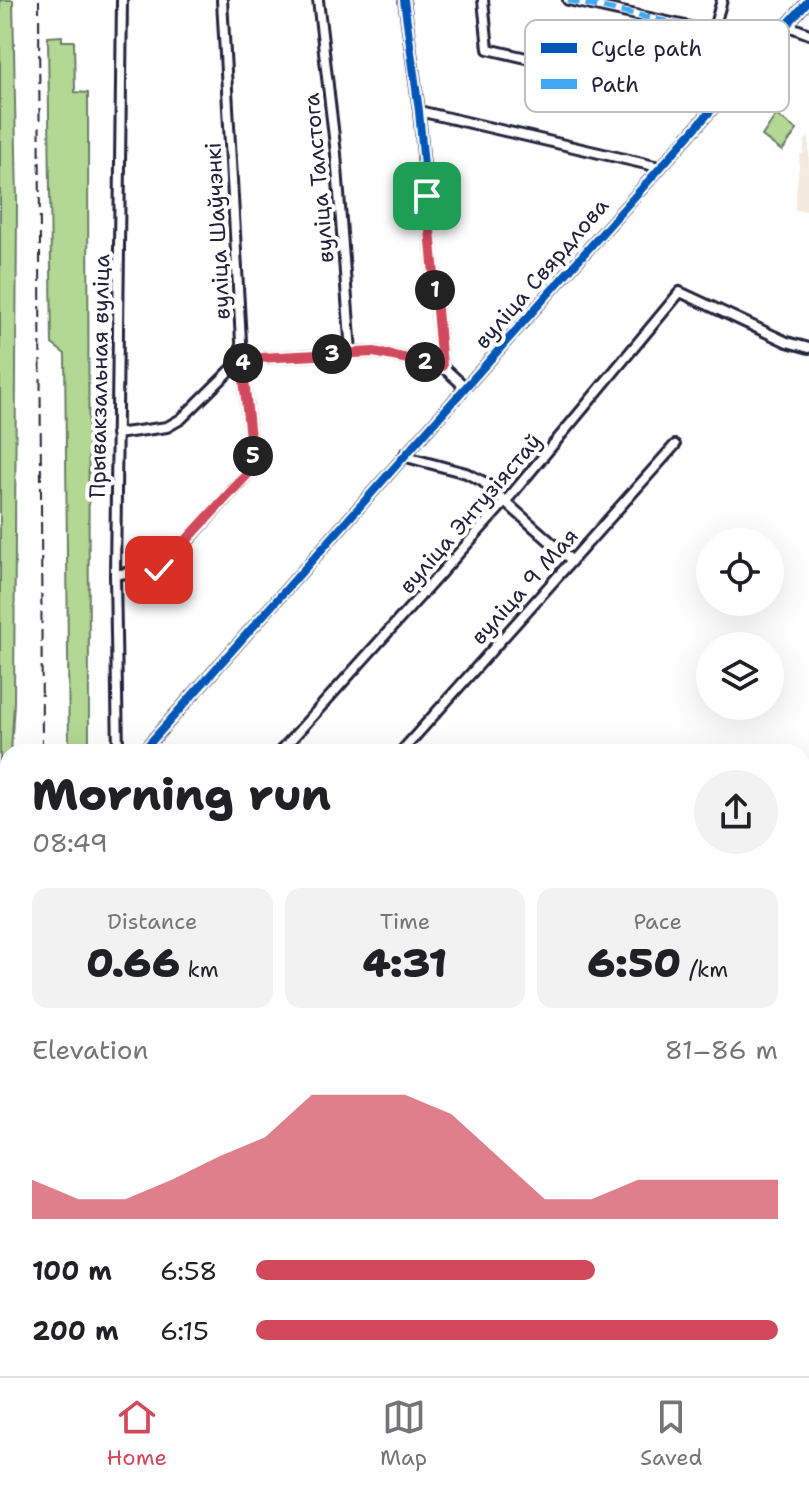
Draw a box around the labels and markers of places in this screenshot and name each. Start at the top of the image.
pin [393,162,461,230]
pin: 1 [415,270,455,310]
pin: 3 [312,334,352,374]
pin: 2 [405,342,445,382]
pin: 4 [223,343,263,383]
pin: 5 [233,436,273,476]
pin [125,536,193,604]

